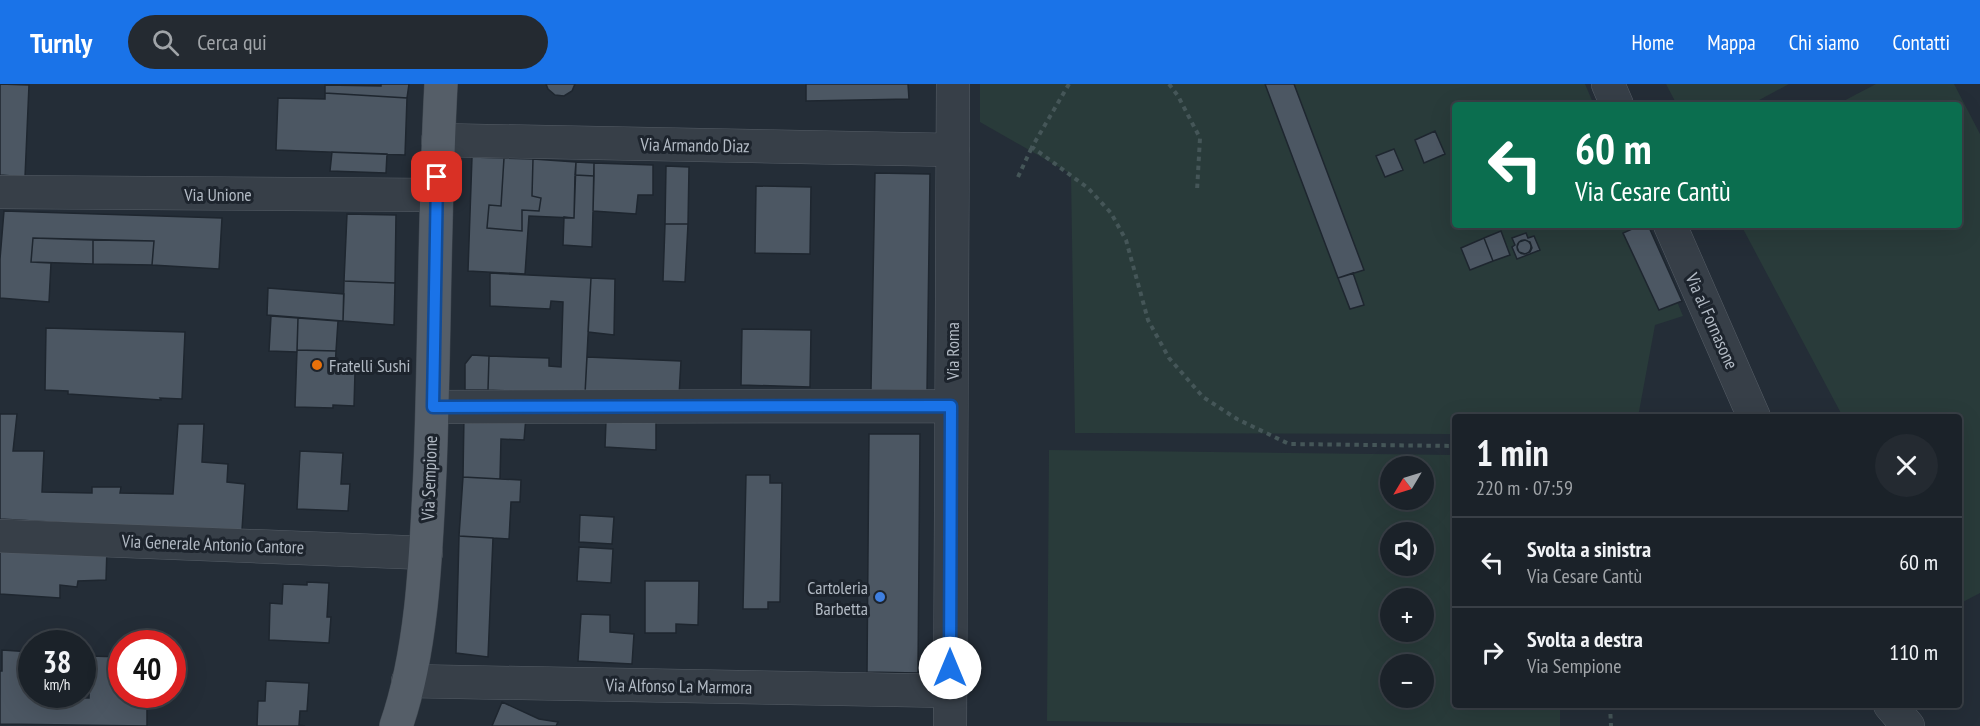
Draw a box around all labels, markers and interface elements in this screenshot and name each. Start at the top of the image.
search box [128,15,548,69]
text: Turnly [30,24,92,61]
icon: search [149,26,182,59]
text: Cerca qui [197,28,267,56]
text: Home [1632,29,1674,56]
text: Mappa [1707,29,1756,56]
text: Chi siamo [1789,29,1859,56]
text: Contatti [1892,29,1950,56]
text: 60 m [1575,121,1652,176]
icon: left [1476,126,1554,204]
street label: Via Armando Diaz [639,133,750,157]
pin [411,151,462,202]
icon: arrive [420,160,453,193]
text: Via Cesare Cantù [1575,174,1731,208]
street label: Via Unione [183,183,252,206]
street label: Via al Fornasone [1680,268,1743,373]
street label: Via Roma [941,322,964,381]
place label: Fratelli Sushi [329,354,410,377]
marker: Fratelli Sushi [310,358,324,372]
text: 1 min [1476,429,1549,476]
button: close [1875,434,1938,497]
street label: Via Sempione [416,435,442,522]
north arrow [1380,456,1434,510]
map controls [1380,456,1434,708]
text: 220 m · 07:59 [1476,475,1573,501]
button: sound [1380,522,1434,576]
street label: Via Generale Antonio Cantore [120,529,305,559]
text: Svolta a sinistra [1527,535,1651,563]
icon: left [1476,546,1509,579]
text: 60 m [1899,548,1938,576]
text: Via Cesare Cantù [1527,563,1642,589]
place label: Cartoleria Barbetta [807,576,868,620]
button: + [1380,588,1434,642]
marker: Cartoleria Barbetta [873,590,887,604]
text: Svolta a destra [1527,625,1643,653]
speed limit sign: 40 [108,630,186,708]
position arrow [918,636,982,700]
icon: right [1476,636,1509,669]
text: 110 m [1889,638,1938,666]
text: 38 [43,642,71,681]
text: Via Sempione [1527,653,1621,679]
button: − [1380,654,1434,708]
street label: Via Alfonso La Marmora [604,673,753,699]
text: km/h [44,675,70,694]

